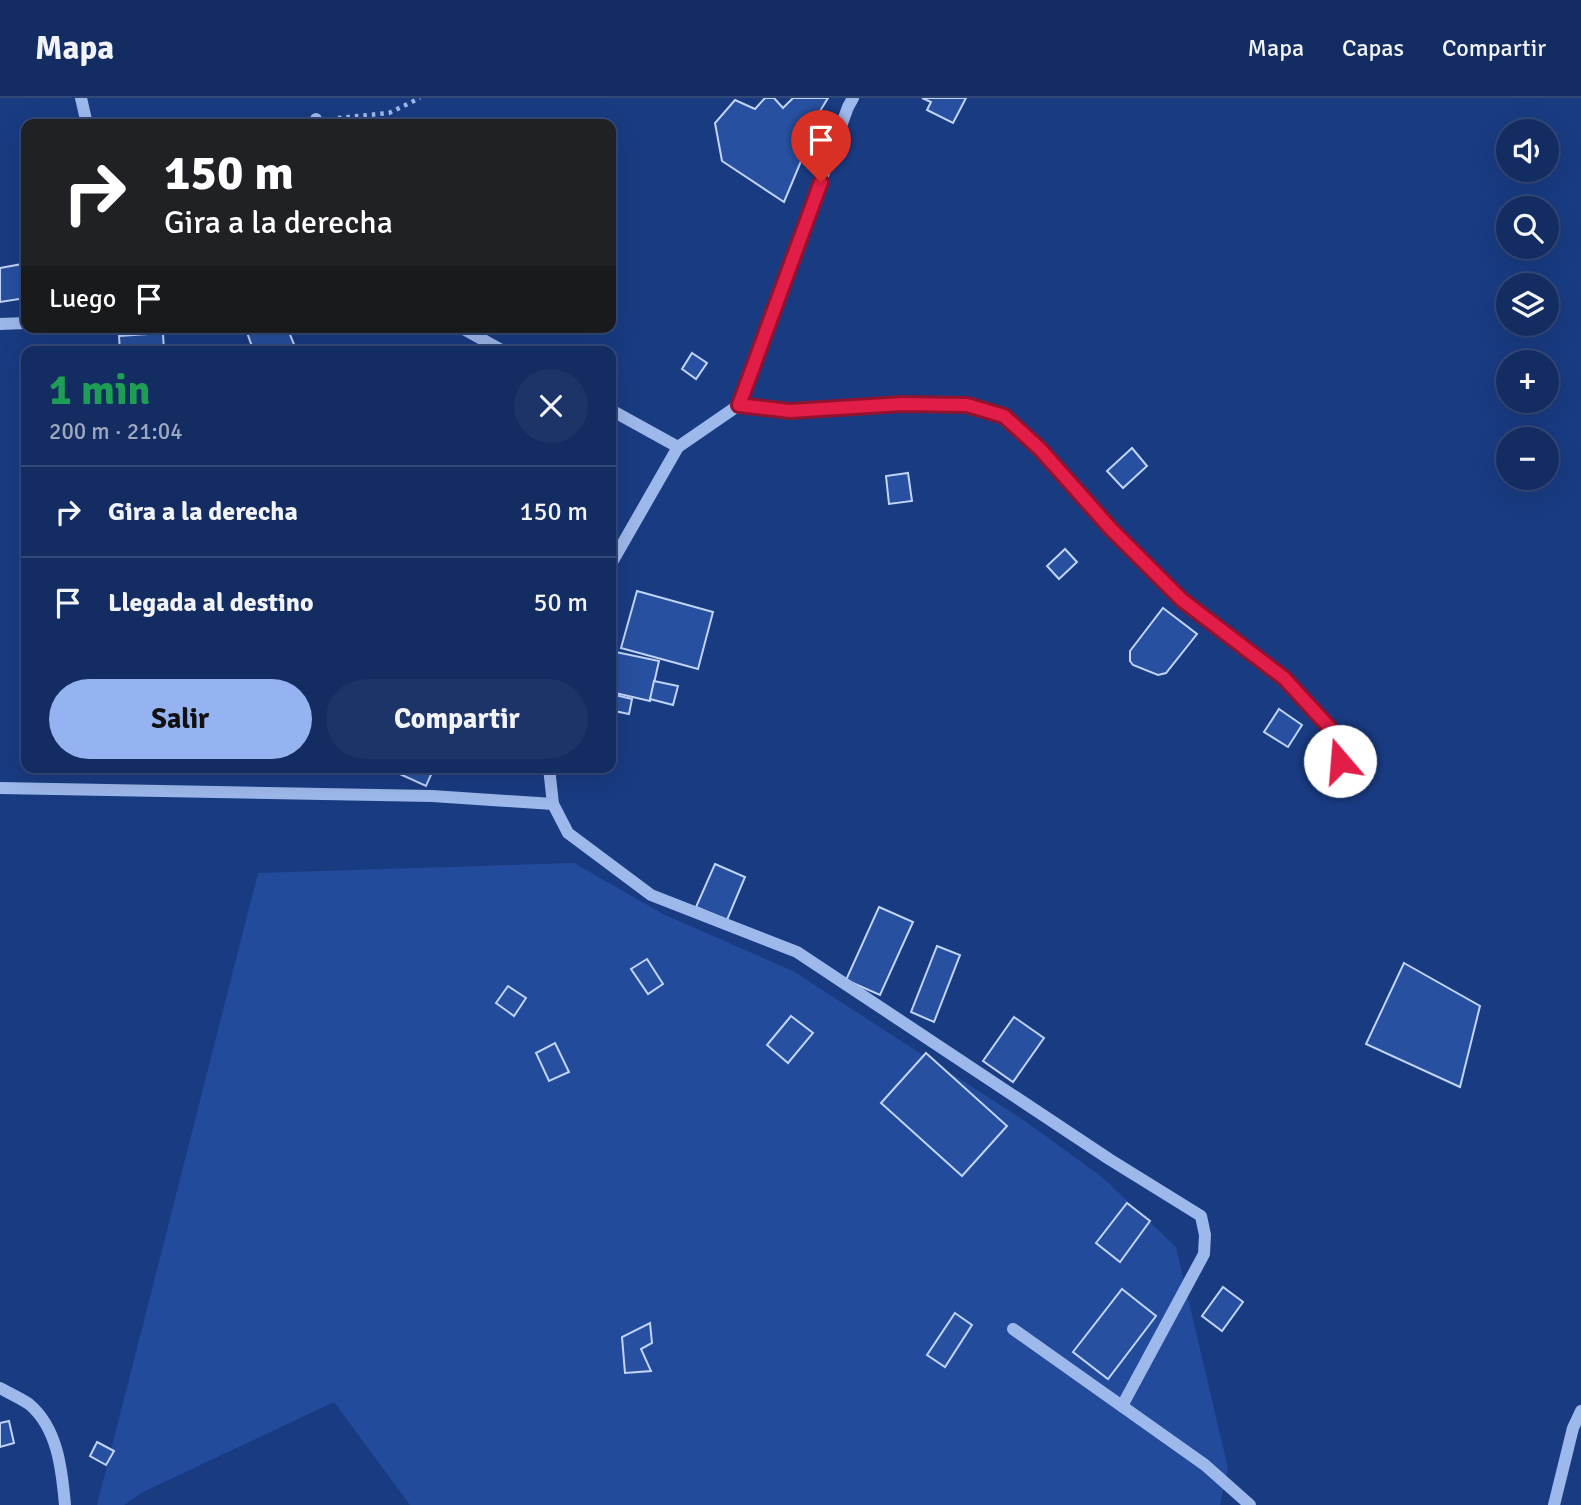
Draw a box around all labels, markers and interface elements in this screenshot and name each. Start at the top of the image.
text: Mapa [35,28,114,69]
text: Mapa [1248,33,1304,63]
text: Capas [1342,33,1404,63]
text: Compartir [1442,33,1546,63]
pin [791,110,851,182]
map controls [1496,119,1559,490]
button: sound [1496,119,1559,182]
icon: arrive [802,121,840,159]
text: 150 m [164,143,294,203]
icon: right [49,147,140,238]
button: search [1496,196,1559,259]
text: Gira a la derecha [164,203,393,242]
button: layers [1496,273,1559,336]
icon: arrive [130,280,168,318]
text: Luego [49,283,116,315]
button: + [1496,350,1559,413]
text: 1 min [49,365,150,416]
button: close [514,369,588,443]
text: 200 m · 21:04 [49,417,183,446]
button: − [1496,427,1559,490]
icon: right [49,493,87,531]
text: Gira a la derecha [108,496,298,528]
text: 150 m [519,496,588,528]
icon: arrive [49,584,87,622]
text: Llegada al destino [108,587,314,619]
text: 50 m [533,587,588,619]
button: Salir [49,679,312,759]
button: Compartir [326,679,588,759]
position arrow [1303,724,1377,798]

